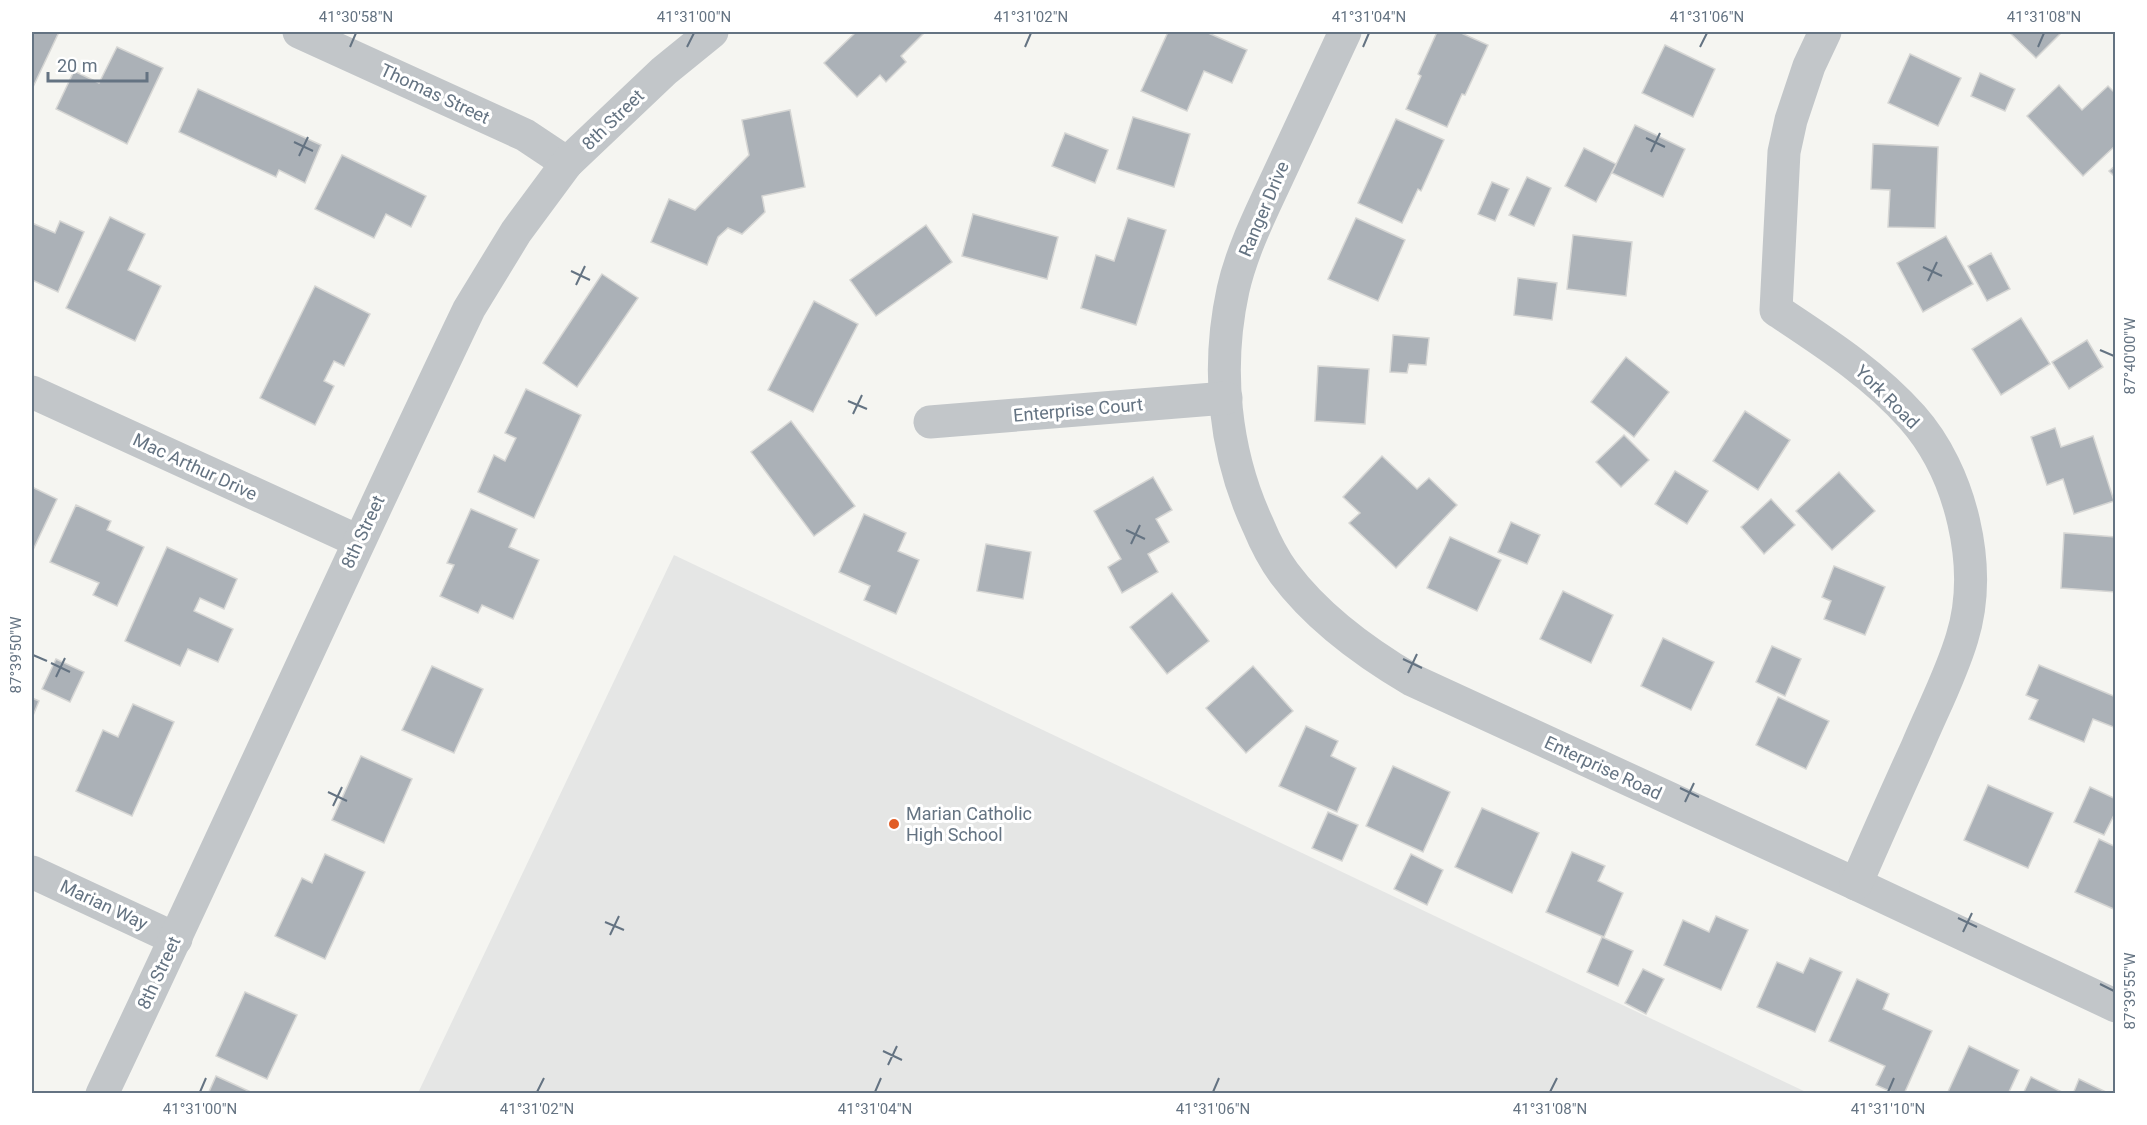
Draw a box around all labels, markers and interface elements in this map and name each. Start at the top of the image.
text: 41°30'58"N [319,8,393,26]
text: 41°31'00"N [657,8,731,26]
text: 41°31'02"N [994,8,1068,26]
text: 41°31'04"N [1332,8,1406,26]
text: 41°31'06"N [1670,8,1744,26]
text: 41°31'08"N [2007,8,2081,26]
scale bar [48,45,147,83]
text: 20 m [57,55,97,76]
street label: Thomas Street [377,59,493,128]
street label: 8th Street [577,85,648,154]
street label: Ranger Drive [1234,158,1293,260]
text: 87°40'00"W [2121,318,2139,394]
street label: York Road [1851,360,1924,433]
street label: Enterprise Court [1012,393,1144,426]
street label: Mac Arthur Drive [130,429,261,504]
street label: 8th Street [337,492,389,572]
text: 87°39'50"W [7,617,25,693]
street label: Enterprise Road [1541,731,1665,804]
place label: Marian Catholic High School [906,803,1032,845]
marker: Marian Catholic High School [887,817,901,831]
street label: Marian Way [57,875,152,934]
street label: 8th Street [133,933,185,1013]
text: 87°39'55"W [2121,953,2139,1029]
text: 41°31'00"N [163,1100,237,1118]
text: 41°31'02"N [500,1100,574,1118]
text: 41°31'04"N [838,1100,912,1118]
text: 41°31'06"N [1176,1100,1250,1118]
text: 41°31'08"N [1513,1100,1587,1118]
text: 41°31'10"N [1851,1100,1925,1118]

